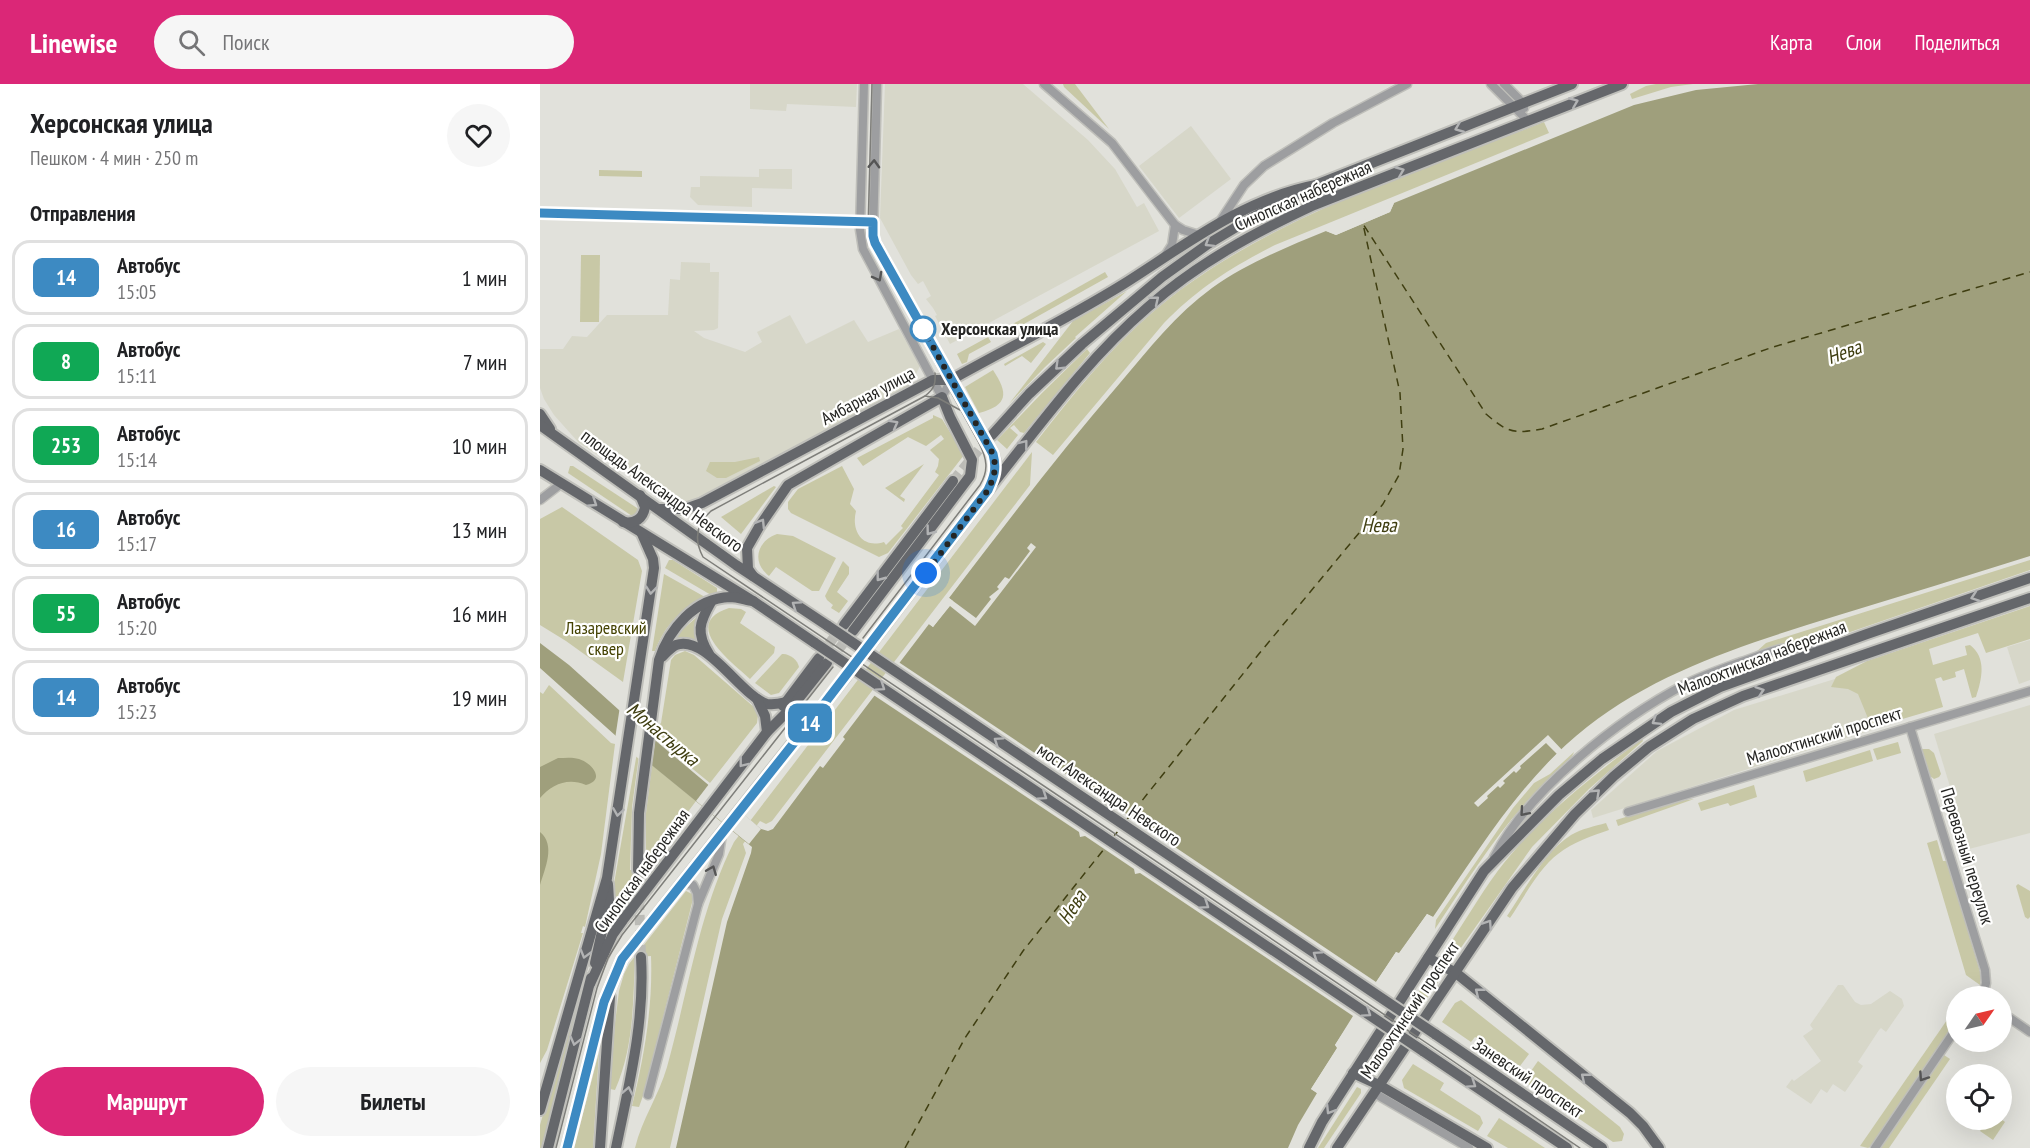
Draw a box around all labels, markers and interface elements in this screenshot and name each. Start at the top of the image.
search box [154,15,574,69]
text: Linewise [30,24,118,61]
icon: search [175,26,208,59]
text: Поиск [223,28,270,56]
text: Карта [1770,29,1813,56]
text: Слои [1846,29,1881,56]
text: Поделиться [1914,29,2000,56]
one-way arrow [1568,97,1579,109]
text: Херсонская улица [30,104,213,141]
button: heart [447,104,510,167]
one-way arrow [1454,121,1465,133]
text: Пешком · 4 мин · 250 m [30,145,198,171]
street label: Синопская набережная [1231,155,1375,236]
one-way arrow [868,159,881,168]
one-way arrow [1395,165,1405,178]
text: Отправления [30,199,136,227]
one-way arrow [1205,235,1216,246]
text: Автобус [117,251,180,279]
text: 14 [56,264,76,291]
text: 1 мин [462,264,507,292]
one-way arrow [871,270,882,281]
text: 15:05 [117,279,157,305]
one-way arrow [1148,297,1159,308]
marker: Херсонская улица [910,316,936,342]
place label: Херсонская улица [941,317,1059,340]
water label: Нева [1823,333,1866,370]
text: Автобус [117,335,180,363]
text: 8 [61,348,71,375]
text: 7 мин [463,348,507,376]
one-way arrow [1055,359,1065,370]
street label: Амбарная улица [817,361,919,430]
text: 15:11 [117,363,157,389]
text: Автобус [117,419,180,447]
one-way arrow [888,420,898,431]
street label: площадь Александра Невского [577,424,748,557]
text: 253 [51,432,81,459]
text: 10 мин [452,432,507,460]
one-way arrow [1017,440,1028,451]
text: 15:14 [117,447,157,473]
one-way arrow [586,495,597,506]
text: Автобус [117,503,180,531]
water label: Нева [1361,512,1398,538]
text: 16 [56,516,76,543]
text: 13 мин [452,516,507,544]
one-way arrow [754,519,766,529]
one-way arrow [926,524,937,535]
text: 15:17 [117,531,157,557]
your location [911,558,941,588]
one-way arrow [876,571,887,582]
one-way arrow [645,585,658,594]
text: Автобус [117,587,180,615]
one-way arrow [1970,590,1981,603]
text: 55 [56,600,76,627]
text: 16 мин [452,600,507,628]
one-way arrow [792,601,803,612]
text: 15:20 [117,615,157,641]
street label: Малоохтинская набережная [1674,615,1849,700]
park label: Лазаревский сквер [564,616,647,660]
text: Автобус [117,671,180,699]
one-way arrow [875,680,886,691]
text: 14 [56,684,76,711]
text: 19 мин [452,684,507,712]
one-way arrow [1754,685,1765,698]
water label: Монастырка [621,696,705,772]
text: 15:23 [117,699,157,725]
street label: Малоохтинский проспект [1744,701,1904,770]
line badge: 14 [783,704,837,742]
text: 14 [800,710,820,737]
one-way arrow [1652,713,1663,724]
one-way arrow [994,736,1004,748]
street label: мост Александра Невского [1033,738,1186,851]
one-way arrow [740,756,751,767]
street label: Перевозный переулок [1936,785,1999,927]
one-way arrow [1036,789,1047,800]
one-way arrow [1590,789,1600,800]
street label: Синопская набережная [589,804,694,937]
one-way arrow [1520,805,1531,815]
one-way arrow [612,807,624,816]
one-way arrow [705,865,717,876]
water label: Нева [1052,884,1093,929]
one-way arrow [1198,898,1209,909]
one-way arrow [1481,920,1492,931]
street label: Малоохтинский проспект [1355,936,1464,1083]
one-way arrow [580,948,592,959]
one-way arrow [1312,951,1323,962]
north arrow [1946,986,2012,1052]
map controls [1946,986,2012,1130]
one-way arrow [1475,988,1486,999]
one-way arrow [1361,1006,1371,1018]
street label: Заневский проспект [1469,1032,1588,1123]
one-way arrow [570,1035,583,1045]
button: locate [1946,1064,2012,1130]
button: Маршрут [30,1067,264,1136]
button: Билеты [276,1067,510,1136]
one-way arrow [1919,1071,1930,1082]
one-way arrow [1580,1073,1591,1084]
one-way arrow [1465,1077,1476,1088]
one-way arrow [621,1086,634,1096]
one-way arrow [1325,1104,1337,1114]

